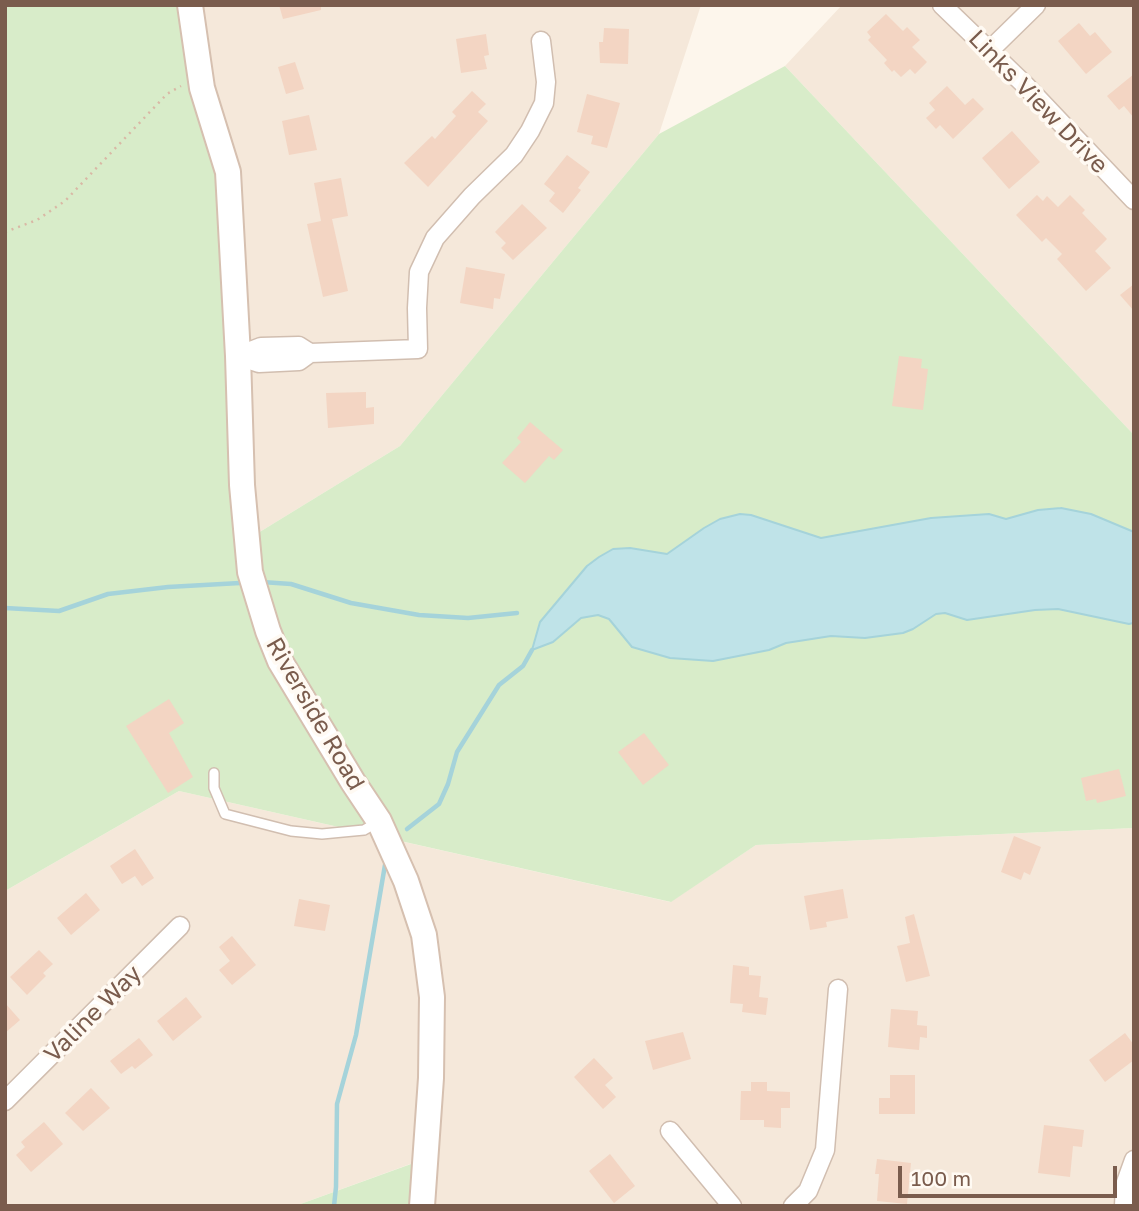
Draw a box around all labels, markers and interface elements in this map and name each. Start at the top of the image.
street label: Links View Drive [962,24,1114,180]
street label: Riverside Road [260,632,370,796]
street label: Valine Way [38,959,148,1069]
scale bar [901,1152,1120,1196]
text: 100 m [911,1165,971,1191]

